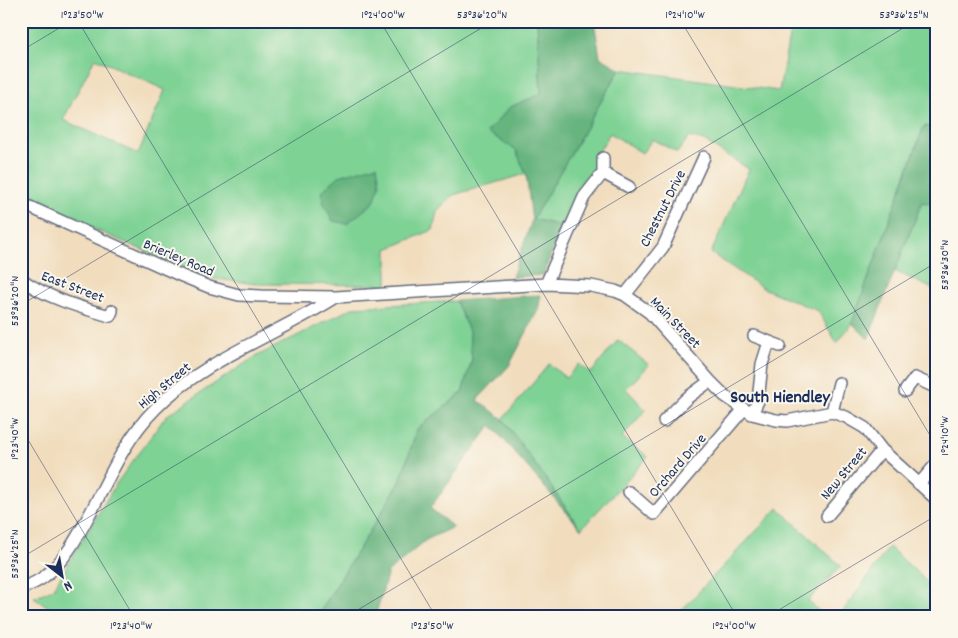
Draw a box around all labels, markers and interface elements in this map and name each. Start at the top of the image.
text: 1°23'50"W [61,7,103,24]
text: 1°24'00"W [361,7,405,24]
text: 53°36'20"N [457,7,507,24]
text: 1°24'10"W [665,7,705,24]
text: 53°36'25"N [879,7,929,24]
street label: Chestnut Drive [635,166,693,251]
street label: Brierley Road [139,234,217,284]
text: 53°36'30"N [937,240,954,290]
street label: East Street [38,266,107,310]
text: 53°36'20"N [7,276,24,326]
street label: Main Street [644,292,706,355]
street label: High Street [134,357,197,415]
district label: South Hiendley [730,386,830,411]
text: 1°24'10"W [937,416,954,456]
text: 1°23'40"W [7,418,24,460]
street label: Orchard Drive [644,429,713,503]
street label: New Street [816,443,874,506]
text: 53°36'25"N [7,529,24,579]
north arrow [38,550,88,600]
text: N [59,575,76,596]
text: 1°23'40"W [110,618,152,635]
text: 1°23'50"W [411,618,453,635]
text: 1°24'00"W [712,618,756,635]

